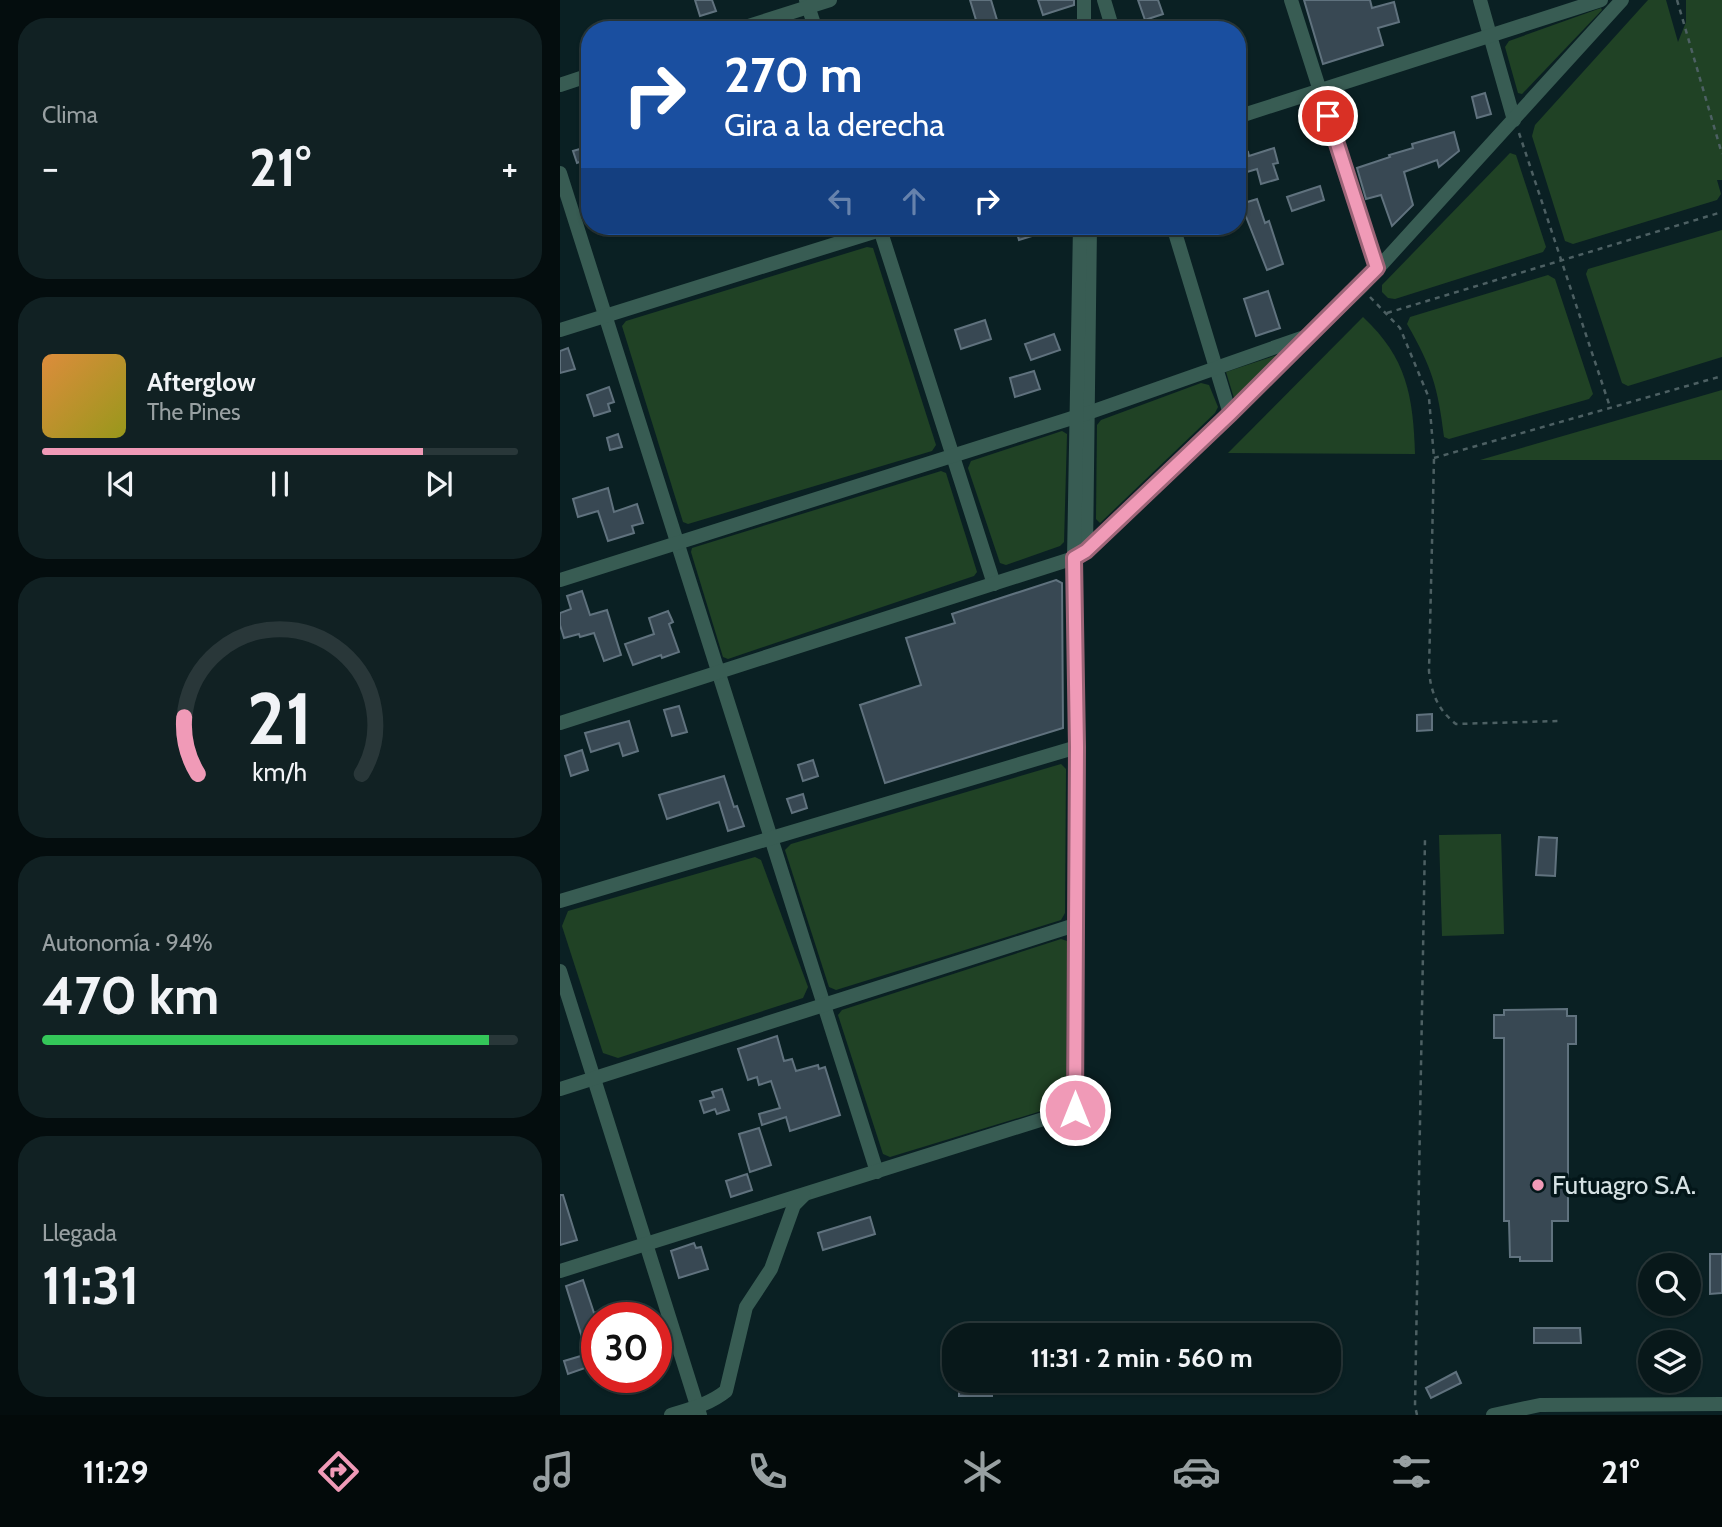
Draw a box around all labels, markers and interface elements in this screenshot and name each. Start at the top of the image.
text: 270 m [724,45,863,104]
icon: right [609,49,700,140]
pin [1298,86,1358,146]
icon: arrive [1309,97,1347,135]
text: Clima [42,101,98,129]
text: Gira a la derecha [724,105,945,144]
text: 21° [249,136,311,199]
text: − [42,144,59,191]
text: + [501,144,518,191]
icon: left [822,182,860,220]
icon: ahead [895,182,933,220]
icon: right [968,182,1006,220]
text: Afterglow [147,366,256,398]
text: The Pines [147,398,241,426]
icon: previous [102,465,140,503]
icon: pause [261,465,299,503]
icon: next [420,465,458,503]
text: 21 [247,674,313,762]
text: km/h [253,756,307,786]
text: Autonomía · 94% [42,929,213,957]
text: 470 km [42,964,219,1027]
position arrow [1038,1073,1112,1147]
place label: Futuagro S.A. [1552,1169,1696,1201]
marker: Futuagro S.A. [1530,1177,1546,1193]
text: Llegada [42,1219,117,1247]
map controls [1638,1253,1701,1393]
button: search [1638,1253,1701,1316]
text: 11:31 [42,1254,139,1317]
speed limit sign: 30 [581,1302,672,1393]
button: layers [1638,1330,1701,1393]
text: 11:31 · 2 min · 560 m [1030,1342,1253,1374]
icon: directions [314,1447,363,1496]
icon: music [529,1447,578,1496]
icon: phone [743,1447,792,1496]
icon: climate [958,1447,1007,1496]
icon: car [1172,1447,1221,1496]
icon: filters [1387,1447,1436,1496]
text: 11:29 [83,1452,148,1491]
text: 21° [1601,1452,1639,1491]

